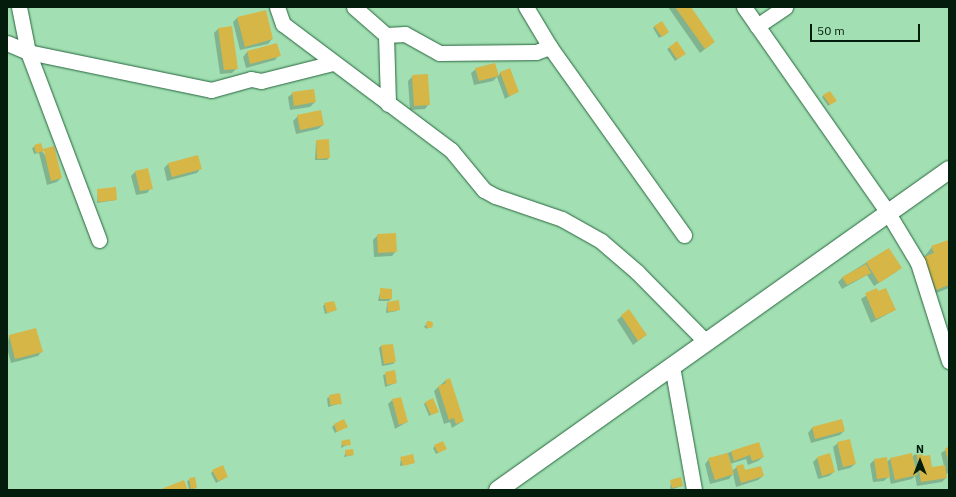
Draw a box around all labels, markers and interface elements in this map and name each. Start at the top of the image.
scale bar [812,16,922,42]
text: 50 m [817,23,845,38]
north arrow [900,441,940,481]
text: N [916,442,924,456]

